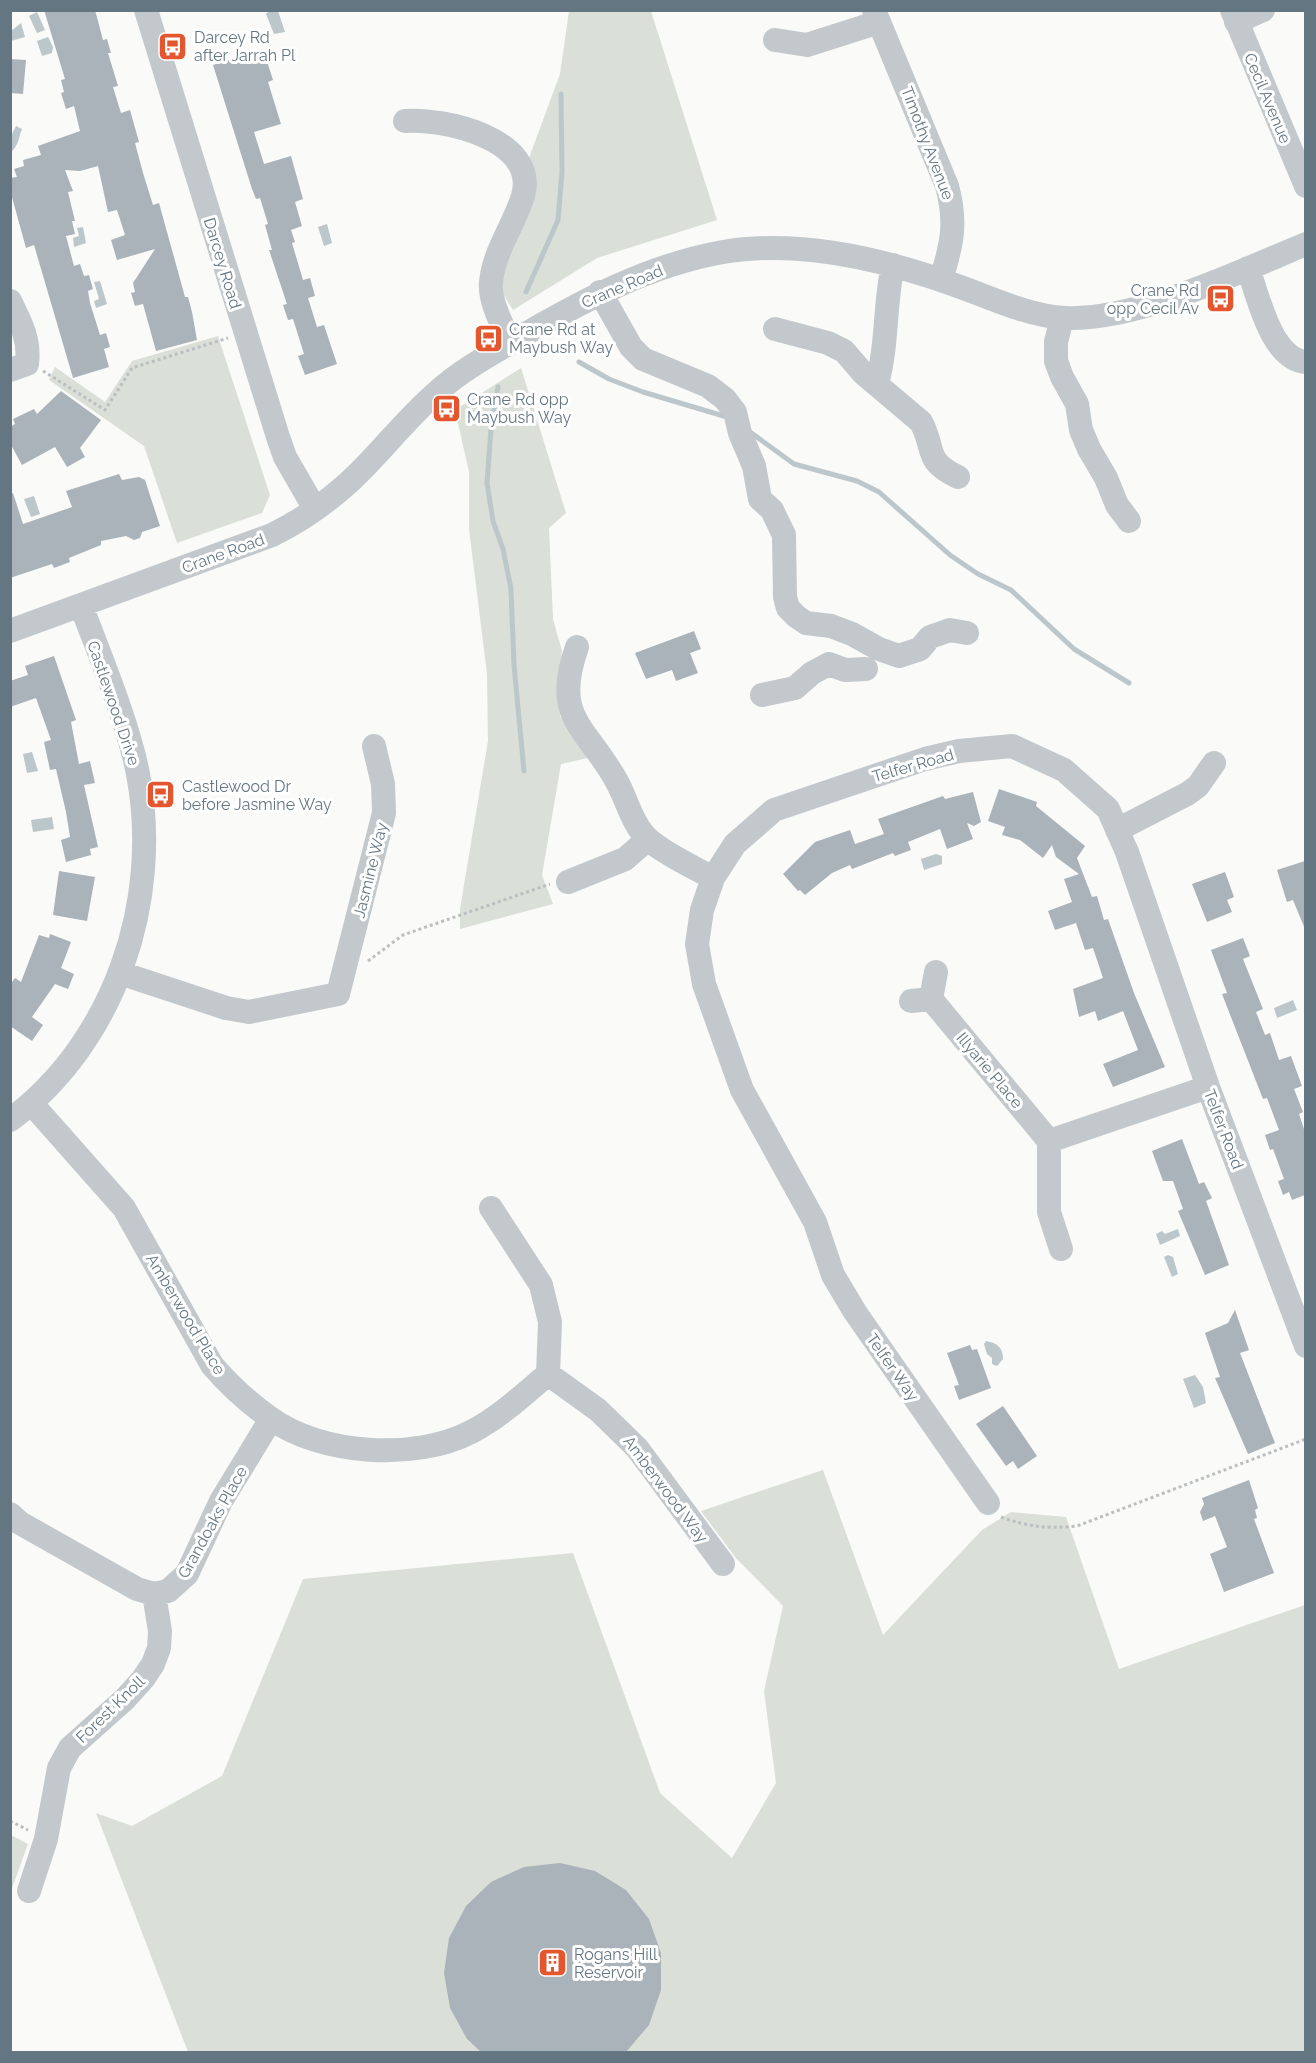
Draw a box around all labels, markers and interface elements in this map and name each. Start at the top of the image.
place label: Darcey Rd after Jarrah Pl [194,28,296,65]
bus stop icon: Darcey Rd after Jarrah Pl [157,30,189,62]
street label: Cecil Avenue [1240,50,1295,146]
street label: Timothy Avenue [897,84,958,203]
street label: Darcey Road [200,215,245,311]
street label: Crane Road [579,261,666,312]
place label: Crane Rd opp Cecil Av [1107,281,1199,318]
bus stop icon: Crane Rd opp Cecil Av [1204,283,1236,315]
place label: Crane Rd at Maybush Way [509,320,613,357]
bus stop icon: Crane Rd at Maybush Way [472,322,504,354]
place label: Crane Rd opp Maybush Way [467,390,571,427]
bus stop icon: Crane Rd opp Maybush Way [430,392,462,424]
street label: Crane Road [179,530,267,577]
street label: Castlewood Drive [83,638,144,768]
street label: Telfer Road [870,745,956,786]
place label: Castlewood Dr before Jasmine Way [182,777,332,814]
bus stop icon: Castlewood Dr before Jasmine Way [145,779,177,811]
street label: Jasmine Way [349,820,392,920]
street label: Illyarie Place [952,1028,1027,1112]
street label: Telfer Road [1200,1087,1247,1172]
street label: Amberwood Place [142,1251,229,1378]
street label: Telfer Way [862,1330,923,1405]
street label: Amberwood Way [619,1432,712,1547]
street label: Grandoaks Place [174,1463,251,1581]
street label: Forest Knoll [72,1671,149,1747]
place label: Rogans Hill Reservoir [574,1945,658,1982]
building icon: Rogans Hill Reservoir [537,1947,569,1979]

